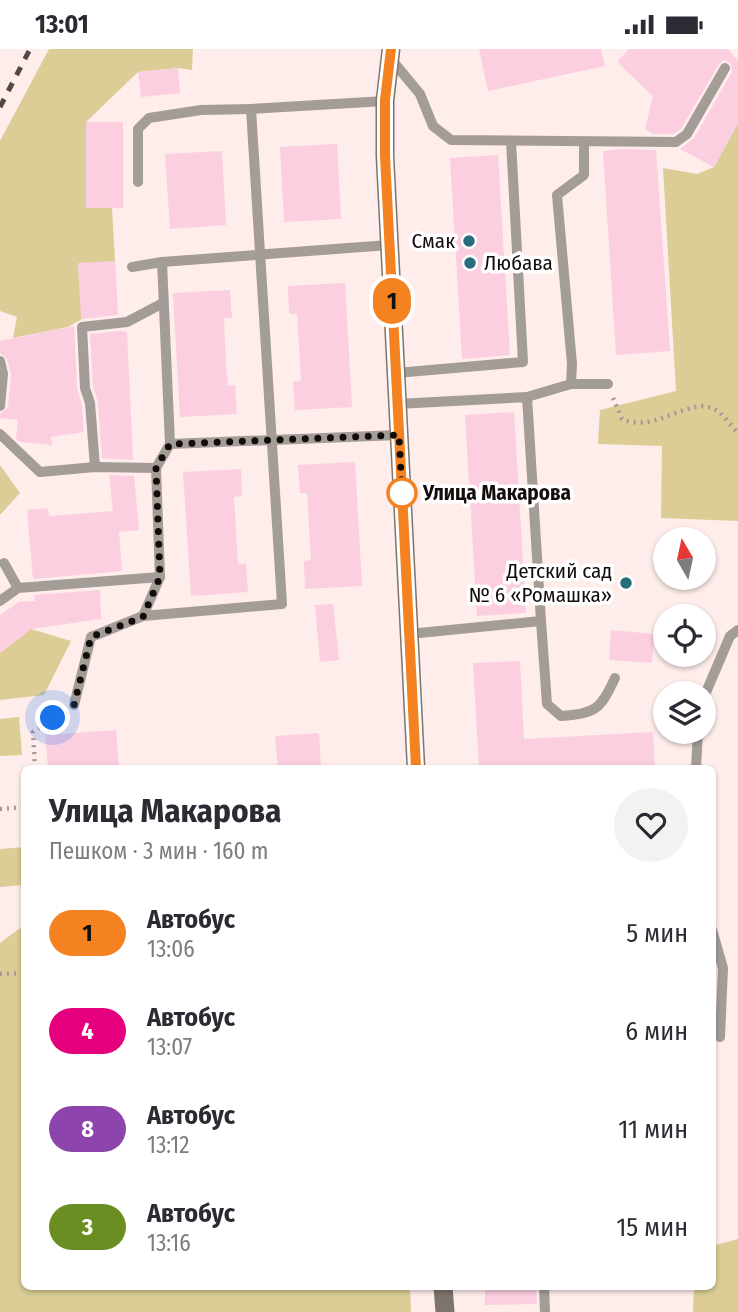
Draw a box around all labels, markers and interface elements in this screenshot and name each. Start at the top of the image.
text: 13:01 [35,9,89,40]
place label: Смак [411,228,455,254]
marker: Смак [461,233,477,249]
place label: Любава [484,250,553,276]
marker: Любава [462,255,478,271]
line badge: 1 [369,278,415,324]
text: 1 [387,287,397,315]
marker: Улица Макарова [387,478,417,508]
place label: Улица Макарова [422,480,571,506]
north arrow [653,527,716,590]
map controls [653,527,716,744]
place label: Детский сад № 6 «Ромашка» [469,558,612,608]
marker: Детский сад № 6 «Ромашка» [618,575,634,591]
button: locate [653,604,716,667]
button: layers [653,681,716,744]
your location [35,700,70,735]
button: heart [614,788,688,862]
text: Улица Макарова [49,791,281,831]
text: Пешком · 3 мин · 160 m [49,837,269,865]
text: Автобус [147,904,235,935]
text: 5 мин [626,918,688,949]
text: 1 [82,919,93,947]
text: 13:06 [147,935,195,963]
text: Автобус [147,1002,235,1033]
text: 6 мин [625,1016,688,1047]
text: 4 [81,1017,94,1045]
text: 13:07 [147,1033,192,1061]
text: Автобус [147,1100,235,1131]
text: 11 мин [618,1114,688,1145]
text: 8 [81,1115,94,1143]
text: 13:12 [147,1131,189,1159]
text: Автобус [147,1198,235,1229]
text: 15 мин [616,1212,688,1243]
text: 3 [82,1213,93,1241]
text: 13:16 [147,1229,191,1257]

